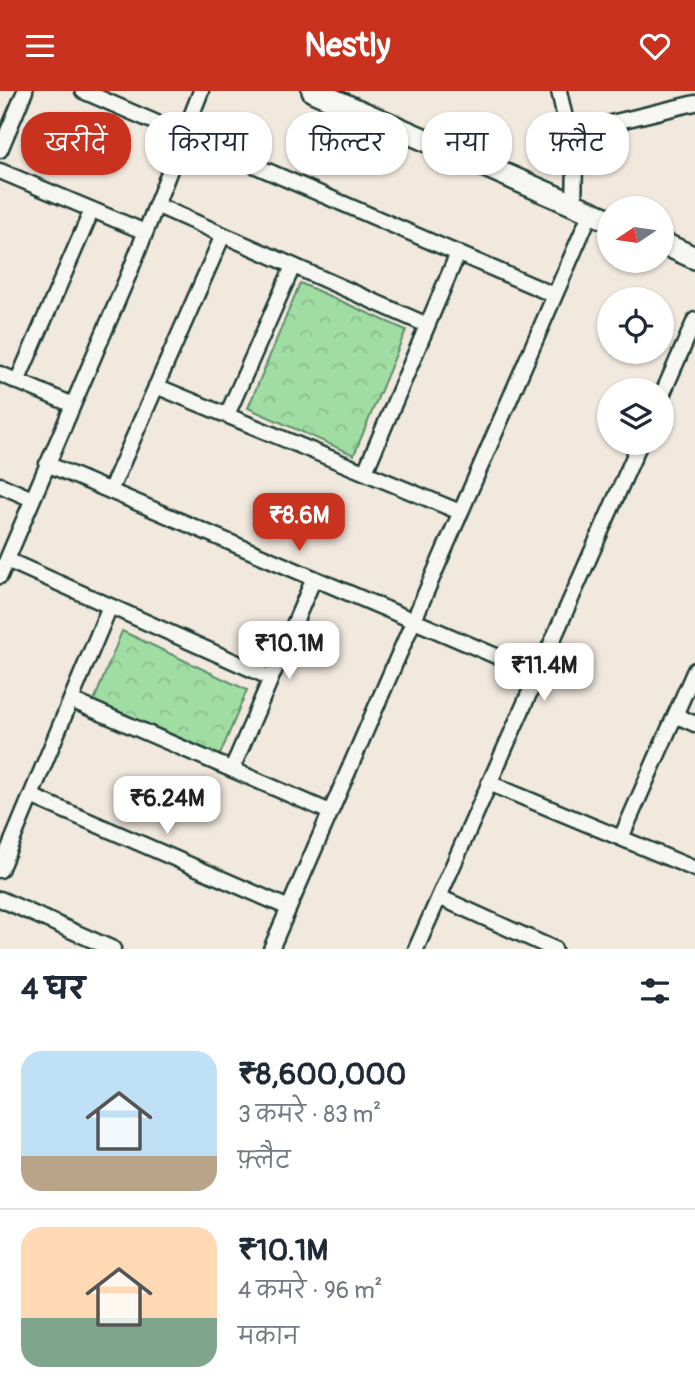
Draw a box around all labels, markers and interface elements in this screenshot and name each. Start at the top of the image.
text: Nestly [305,26,390,66]
icon: menu [21,27,59,65]
icon: heart [636,27,674,65]
chip: खरीदें [21,112,131,175]
chip: किराया [145,112,272,175]
chip: फ़िल्टर [286,112,408,175]
chip: नया [422,112,512,175]
chip: फ़्लैट [526,112,629,175]
north arrow [597,196,674,273]
map controls [597,196,674,455]
button: locate [597,287,674,364]
button: layers [597,378,674,455]
pin: ₹8.6M [250,493,348,553]
text: ₹8.6M [269,501,329,530]
pin: ₹10.1M [232,621,346,681]
text: ₹10.1M [254,629,324,658]
pin: ₹11.4M [487,643,601,703]
text: ₹11.4M [511,651,577,680]
pin: ₹6.24M [110,777,224,836]
text: ₹6.24M [130,784,204,813]
text: 4 घर [21,971,85,1008]
icon: filters [636,972,674,1010]
text: ₹8,600,000 [238,1056,406,1093]
icon: home [77,1079,161,1163]
text: 3 कमरे · 83 m² [238,1100,381,1129]
text: फ़्लैट [238,1146,290,1175]
text: ₹10.1M [238,1232,328,1269]
icon: home [77,1255,161,1339]
text: 4 कमरे · 96 m² [238,1276,382,1305]
text: मकान [238,1322,299,1351]

